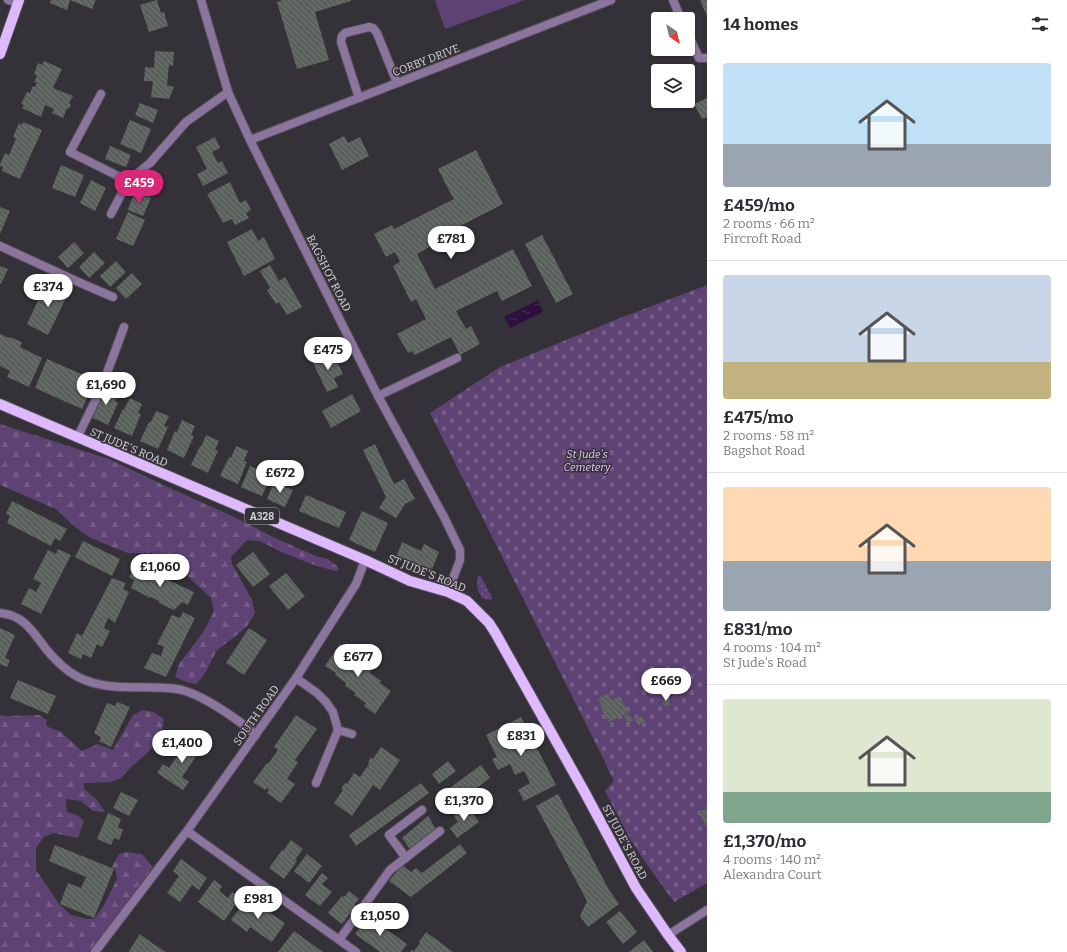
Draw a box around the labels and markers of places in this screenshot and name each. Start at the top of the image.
pin: £459 [115,170,163,204]
pin: £781 [427,226,475,260]
pin: £374 [24,274,72,308]
pin: £475 [304,337,352,371]
pin: £1,690 [73,372,139,406]
pin: £672 [256,460,304,494]
pin: £1,060 [127,554,193,588]
pin: £677 [334,644,382,678]
pin: £669 [642,668,690,702]
pin: £831 [497,723,545,757]
pin: £1,400 [149,730,215,764]
pin: £1,370 [431,788,497,822]
pin: £981 [234,886,282,920]
pin: £1,050 [347,903,413,937]

